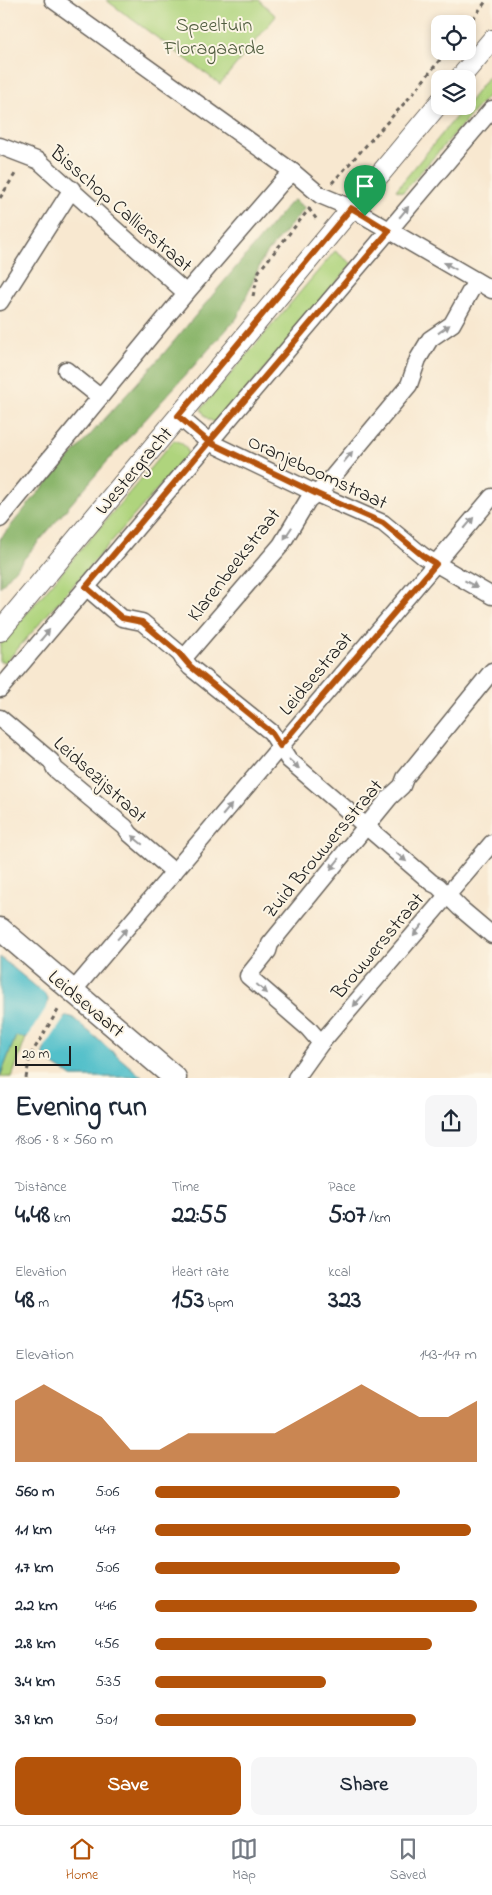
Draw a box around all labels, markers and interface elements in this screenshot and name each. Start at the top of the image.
park label: Speeltuin Floragaarde [163,12,264,65]
map controls [431,15,476,115]
button: locate [431,15,476,60]
button: layers [431,70,476,115]
street label: Bisschop Callierstraat [42,139,198,280]
pin [344,165,386,216]
icon: arrive [351,172,379,200]
one-way arrow [399,206,410,219]
one-way arrow [442,262,457,270]
one-way arrow [437,324,451,334]
street label: Westergracht [89,421,182,523]
street label: Oranjeboomstraat [242,428,392,518]
one-way arrow [342,451,353,463]
street label: Klarenbeekstraat [181,502,289,629]
one-way arrow [464,517,475,530]
one-way arrow [284,526,293,540]
one-way arrow [464,580,478,588]
street label: Leidsestraat [273,626,361,723]
one-way arrow [40,629,51,642]
street label: Leidsezijstraat [46,731,153,831]
one-way arrow [288,758,300,770]
street label: Zuid Brouwersstraat [257,773,391,926]
one-way arrow [221,804,232,817]
one-way arrow [131,835,143,846]
one-way arrow [395,851,408,862]
one-way arrow [330,857,341,870]
street label: Brouwersstraat [325,887,432,1007]
one-way arrow [413,924,424,936]
one-way arrow [116,927,127,940]
street label: Leidsevaart [41,964,130,1046]
one-way arrow [256,983,269,994]
one-way arrow [352,994,363,1007]
scale bar [15,1042,71,1066]
text: 20 m [22,1044,49,1065]
text: Evening run [15,1088,147,1129]
button: share [425,1095,477,1147]
text: 18:06 · 8 × 560 m [15,1128,113,1152]
text: Distance [15,1177,67,1198]
text: Time [172,1177,199,1198]
text: Pace [328,1177,356,1198]
text: 4.48 [15,1198,50,1234]
text: 22:55 [172,1198,227,1234]
text: 5:07 [328,1198,366,1234]
text: km [50,1208,71,1229]
text: /km [366,1208,391,1229]
text: Elevation [15,1262,66,1283]
text: Heart rate [172,1262,229,1283]
text: kcal [328,1262,351,1283]
text: 48 [15,1283,35,1319]
text: 153 [172,1283,204,1319]
text: 323 [328,1283,361,1319]
text: m [35,1293,49,1314]
text: bpm [204,1293,234,1314]
text: Elevation [15,1343,74,1367]
text: 143–147 m [419,1343,477,1367]
text: 560 m [15,1480,55,1504]
text: 5:06 [95,1480,119,1504]
text: 1.1 km [15,1518,52,1542]
text: 4:47 [95,1518,116,1542]
text: 1.7 km [15,1556,53,1580]
text: 5:06 [95,1556,119,1580]
text: 2.2 km [15,1594,58,1618]
text: 4:46 [95,1594,117,1618]
text: 2.8 km [15,1632,56,1656]
text: 4:56 [95,1632,119,1656]
text: 3.4 km [15,1670,55,1694]
text: 5:35 [95,1670,121,1694]
text: 3.9 km [15,1708,53,1732]
text: 5:01 [95,1708,118,1732]
button: Save [15,1757,241,1815]
button: Share [251,1757,477,1815]
tab: Home [66,1835,98,1886]
tab: Map [230,1835,258,1886]
tab: Saved [390,1835,426,1886]

